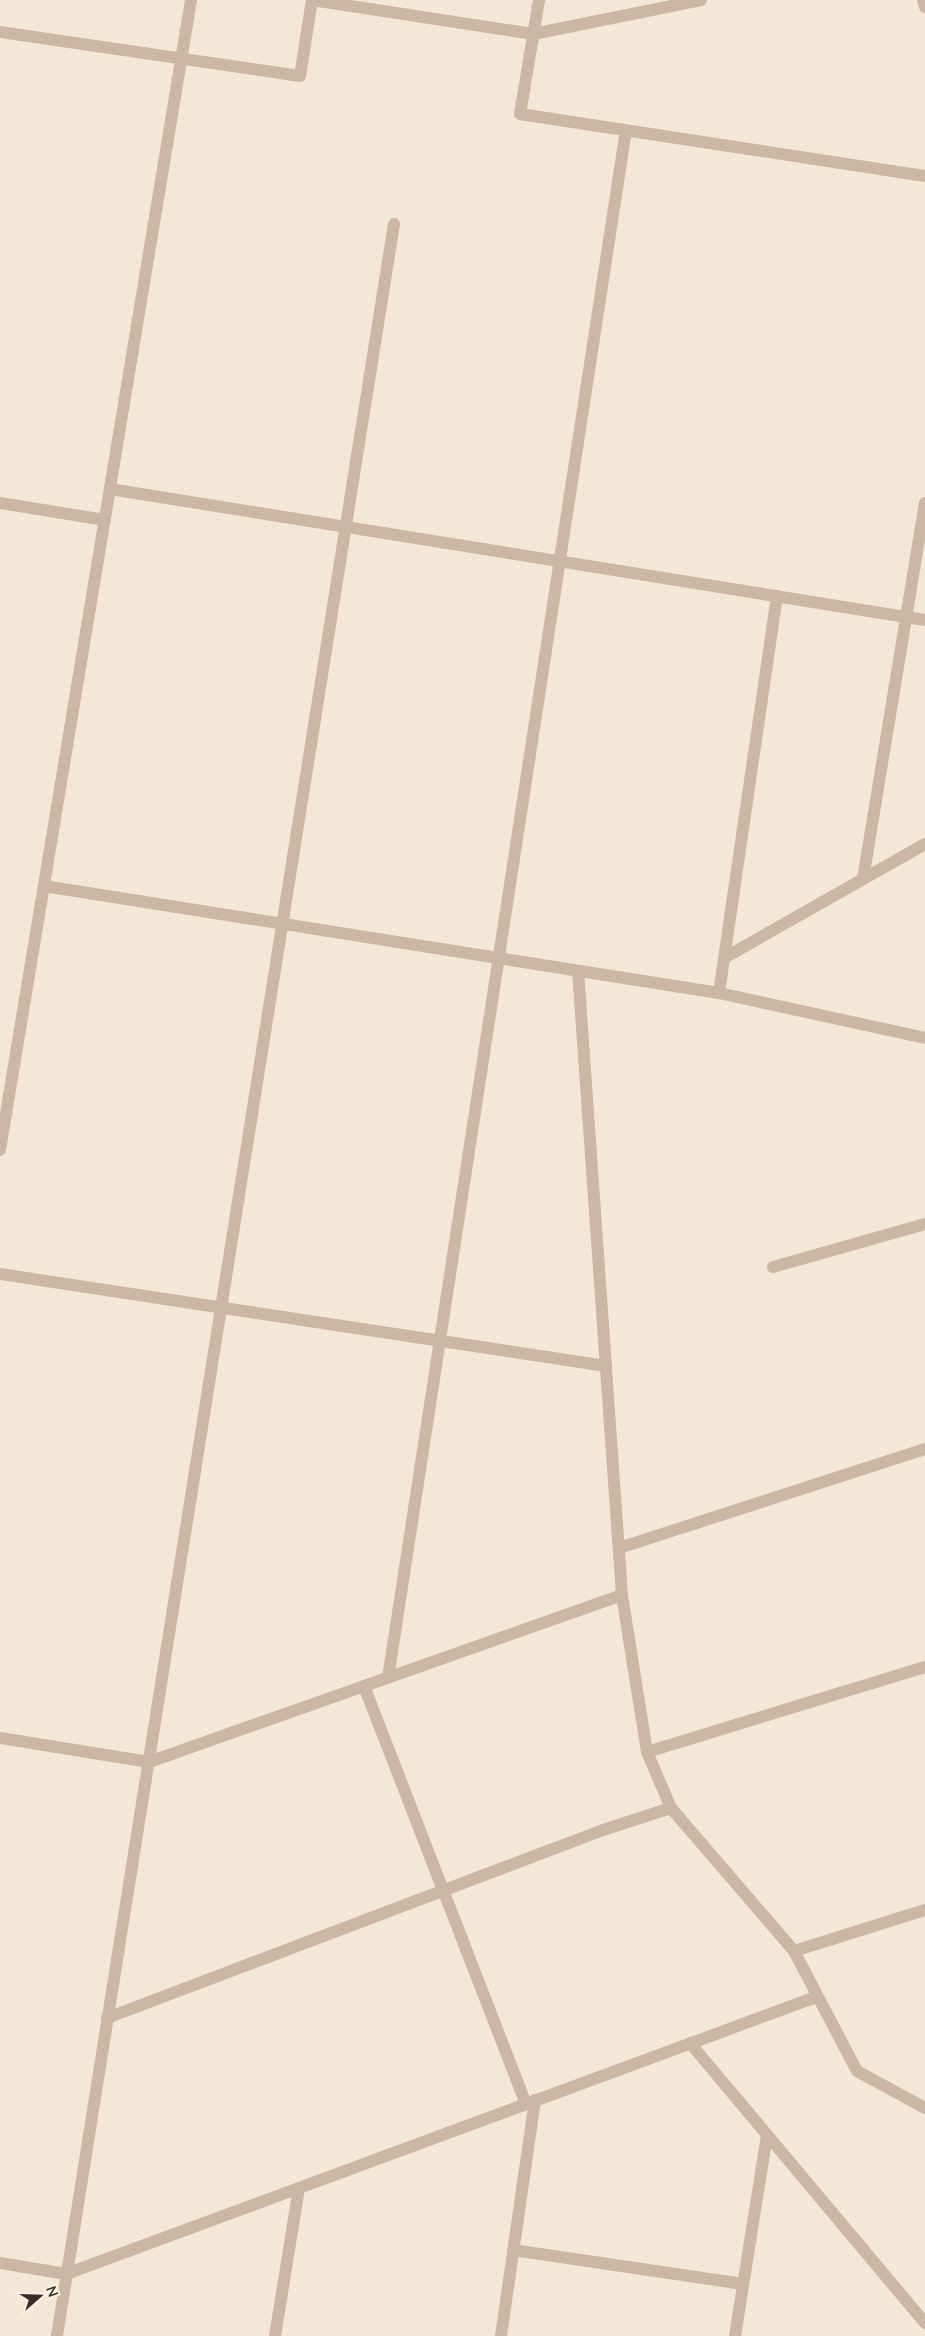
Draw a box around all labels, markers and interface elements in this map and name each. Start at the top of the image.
north arrow [15,2271,65,2321]
text: N [41,2284,62,2300]

